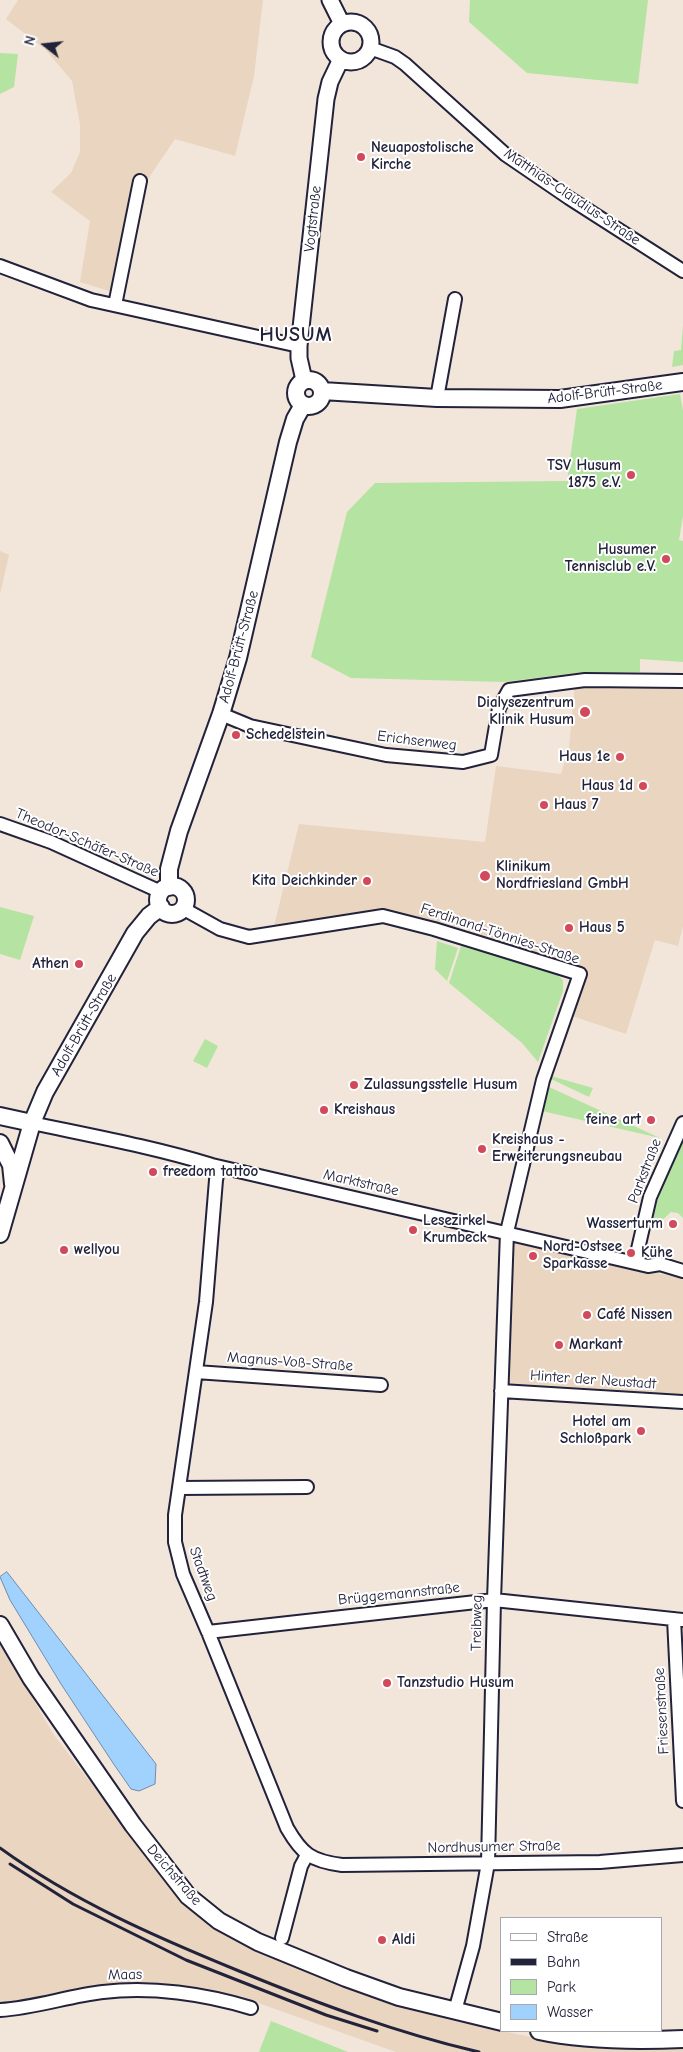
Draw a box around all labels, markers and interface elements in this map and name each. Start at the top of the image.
north arrow [20,20,70,70]
text: N [21,34,40,47]
place label: Neuapostolische Kirche [371,139,474,174]
street label: Matthias-Claudius-Straße [500,145,644,249]
marker: Neuapostolische Kirche [355,151,367,163]
street label: Vogtstraße [301,185,325,253]
district label: HUSUM [259,323,333,347]
street label: Adolf-Brütt-Straße [546,376,664,408]
place label: TSV Husum 1875 e.V. [547,457,621,492]
marker: TSV Husum 1875 e.V. [625,469,637,481]
place label: Husumer Tennisclub e.V. [565,541,656,576]
marker: Husumer Tennisclub e.V. [660,553,672,565]
street label: Adolf-Brütt-Straße [215,589,263,705]
place label: Dialysezentrum Klinik Husum [477,694,574,729]
marker: Dialysezentrum Klinik Husum [578,705,592,719]
place label: Schedelstein [246,726,325,744]
street label: Erichsenweg [376,727,458,755]
marker: Schedelstein [230,729,242,741]
place label: Haus 1e [559,748,610,766]
marker: Haus 1e [614,751,626,763]
place label: Haus 1d [581,777,633,795]
marker: Haus 1d [637,780,649,792]
place label: Haus 7 [554,796,599,814]
marker: Haus 7 [538,799,550,811]
street label: Theodor-Schäfer-Straße [13,805,161,881]
place label: Klinikum Nordfriesland GmbH [496,858,629,893]
marker: Klinikum Nordfriesland GmbH [478,869,492,883]
place label: Kita Deichkinder [252,872,357,890]
marker: Kita Deichkinder [361,875,373,887]
street label: Ferdinand-Tönnies-Straße [418,900,582,968]
place label: Haus 5 [579,919,625,937]
marker: Haus 5 [563,922,575,934]
place label: Athen [32,955,69,973]
marker: Athen [73,958,85,970]
street label: Adolf-Brütt-Straße [47,970,121,1080]
place label: Zulassungsstelle Husum [364,1076,517,1094]
marker: Zulassungsstelle Husum [348,1079,360,1091]
place label: Kreishaus [334,1101,395,1119]
marker: Kreishaus [318,1104,330,1116]
place label: feine art [586,1111,641,1129]
marker: feine art [645,1114,657,1126]
place label: Kreishaus - Erweiterungsneubau [492,1131,622,1166]
street label: Parkstraße [624,1136,666,1206]
marker: Kreishaus - Erweiterungsneubau [476,1143,488,1155]
place label: freedom tattoo [163,1163,258,1181]
marker: freedom tattoo [147,1166,159,1178]
street label: Marktstraße [321,1166,401,1200]
place label: Lesezirkel Krumbeck [423,1212,487,1247]
place label: Wasserturm [587,1215,663,1233]
marker: Wasserturm [667,1218,679,1230]
marker: Lesezirkel Krumbeck [407,1224,419,1236]
place label: Nord-Ostsee Sparkasse [543,1238,622,1273]
place label: wellyou [74,1241,120,1259]
marker: wellyou [58,1244,70,1256]
place label: Kühe [641,1244,672,1262]
marker: Kühe [625,1247,637,1259]
marker: Nord-Ostsee Sparkasse [527,1250,539,1262]
place label: Café Nissen [597,1306,672,1324]
marker: Café Nissen [581,1309,593,1321]
place label: Markant [569,1336,623,1354]
marker: Markant [553,1339,565,1351]
street label: Magnus-Voß-Straße [226,1349,354,1375]
street label: Hinter der Neustadt [529,1367,657,1393]
place label: Hotel am Schloßpark [560,1413,631,1448]
marker: Hotel am Schloßpark [635,1425,647,1437]
street label: Stadtweg [185,1544,221,1604]
street label: Brüggemannstraße [337,1579,461,1609]
street label: Treibweg [468,1595,486,1651]
street label: Friesenstraße [651,1667,673,1755]
place label: Tanzstudio Husum [397,1674,514,1692]
marker: Tanzstudio Husum [381,1677,393,1689]
street label: Nordhusumer Straße [427,1837,561,1857]
street label: Deichstraße [143,1841,205,1909]
legend [500,1917,663,2032]
text: Straße [547,1928,588,1946]
place label: Aldi [392,1931,415,1949]
marker: Aldi [376,1934,388,1946]
text: Bahn [547,1953,580,1971]
street label: Maas [108,1966,142,1984]
text: Park [547,1978,576,1996]
text: Wasser [547,2003,593,2021]

